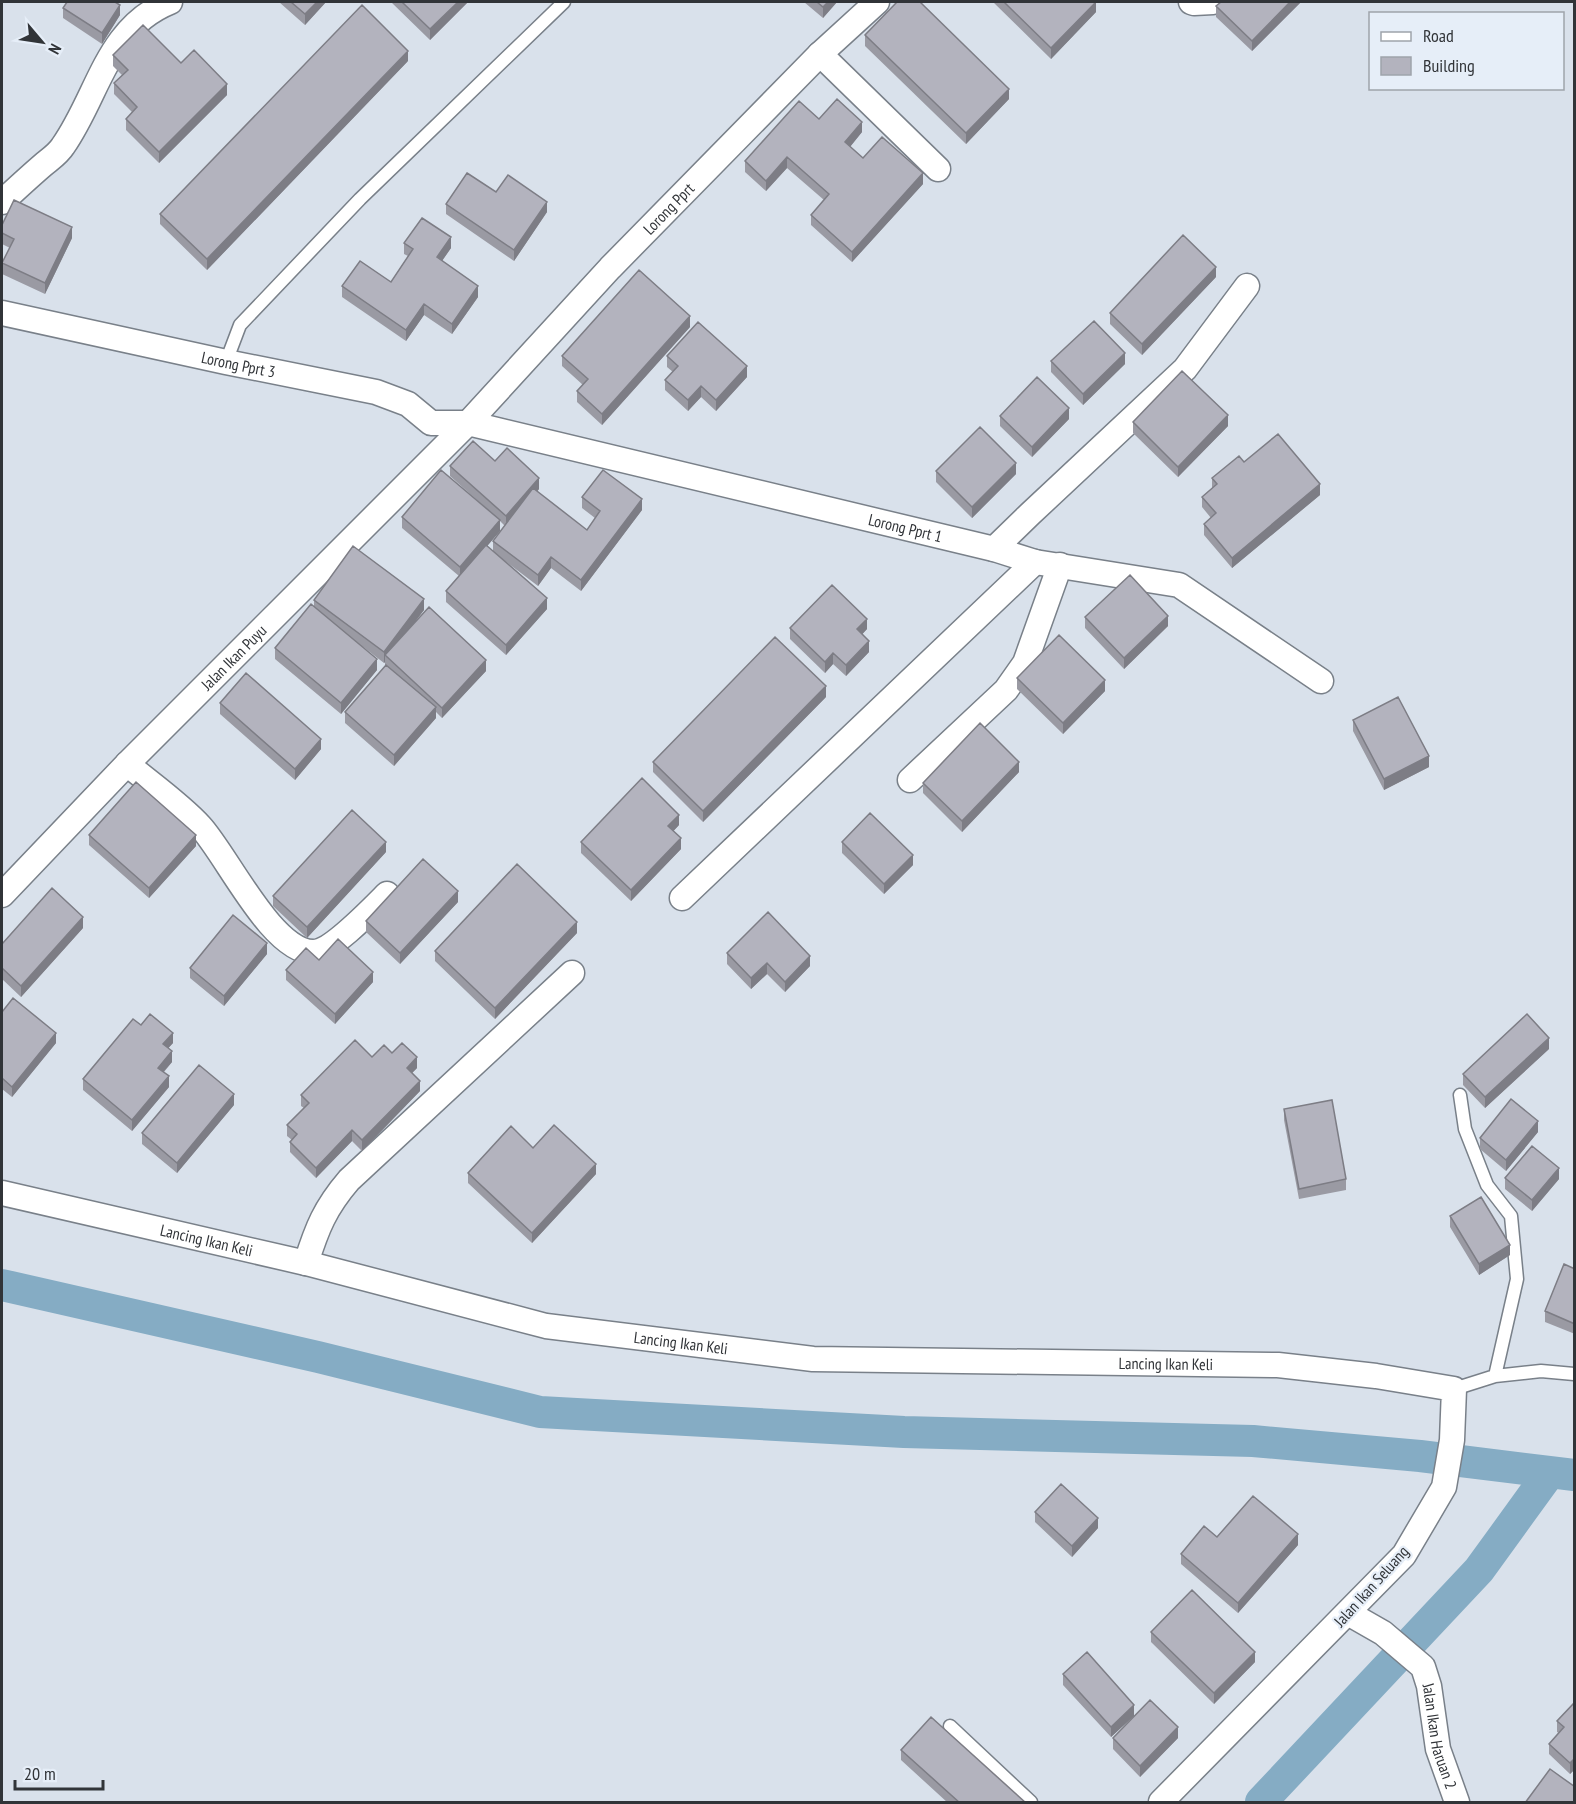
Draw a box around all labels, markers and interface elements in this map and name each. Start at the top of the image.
north arrow [12,12,72,72]
legend [1369,12,1564,90]
text: Road [1423,24,1454,47]
text: N [44,41,66,58]
text: Building [1423,54,1475,77]
street label: Lorong Pprt [639,178,699,238]
street label: Lorong Pprt 3 [200,347,277,382]
street label: Lorong Pprt 1 [867,509,944,546]
street label: Jalan Ikan Puyu [196,620,271,695]
street label: Lancing Ikan Keli [158,1220,255,1260]
street label: Lancing Ikan Keli [633,1327,729,1358]
street label: Lancing Ikan Keli [1119,1353,1213,1374]
street label: Jalan Ikan Seluang [1329,1541,1413,1631]
street label: Jalan Ikan Haruan 2 [1418,1679,1461,1792]
scale bar [15,1753,104,1791]
text: 20 m [24,1762,56,1785]

